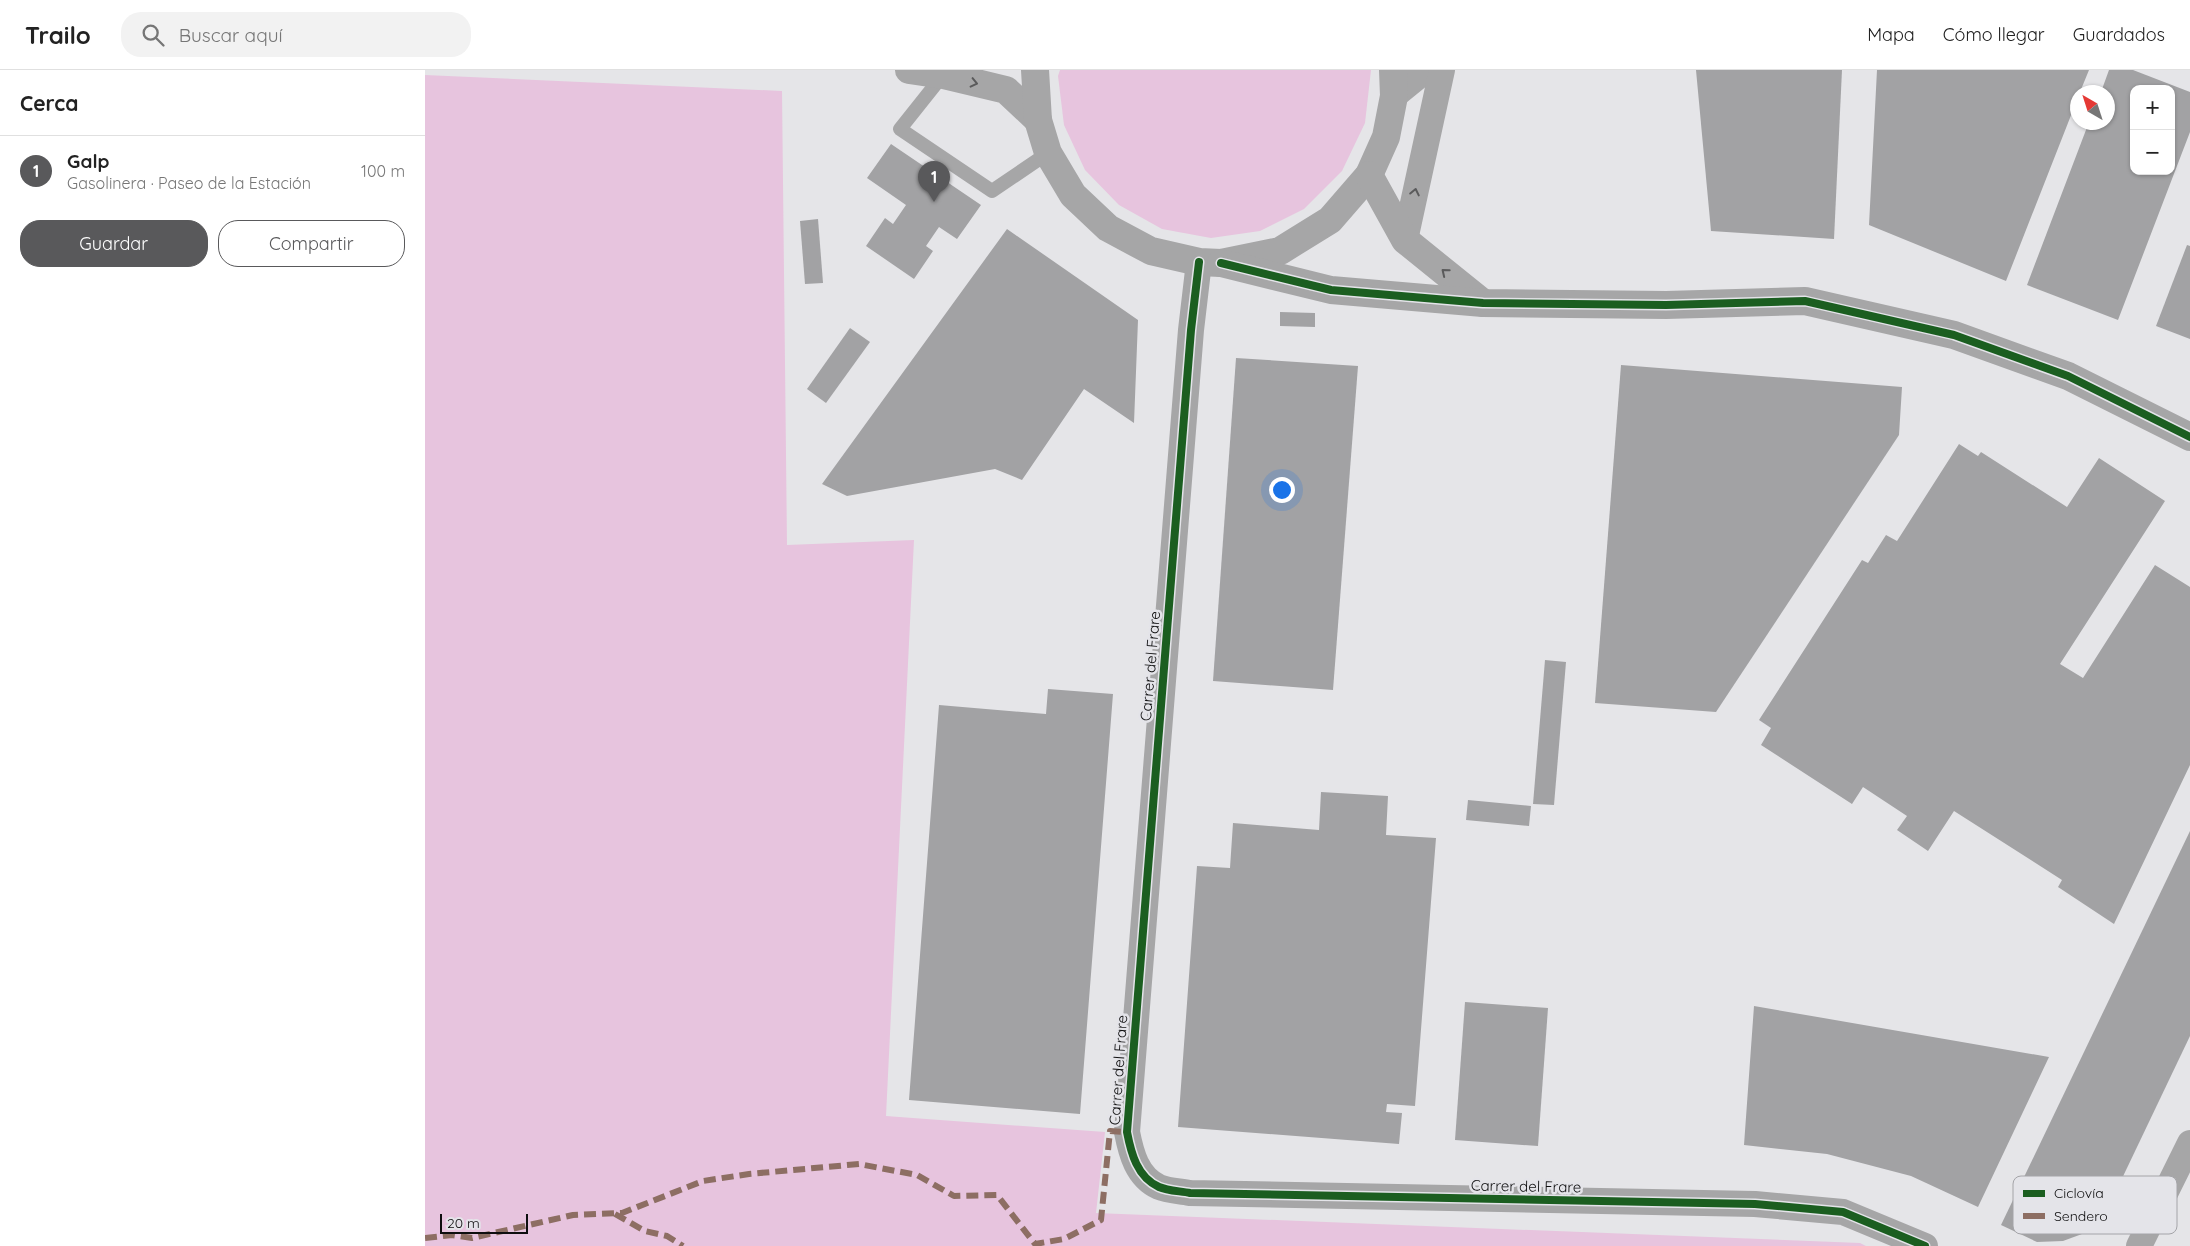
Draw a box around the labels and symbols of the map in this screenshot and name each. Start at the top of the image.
one-way arrow [969,77,978,87]
north arrow [2070,85,2115,130]
pin: 1 [918,161,950,202]
one-way arrow [1409,187,1420,196]
one-way arrow [1442,269,1451,278]
your location [1269,477,1295,503]
street label: Carrer del Frare [1136,610,1164,722]
street label: Carrer del Frare [1105,1014,1131,1126]
street label: Carrer del Frare [1471,1176,1581,1196]
legend [2013,1176,2177,1234]
text: Ciclovía [2054,1184,2104,1202]
text: Sendero [2054,1207,2108,1225]
scale bar [440,1211,527,1234]

